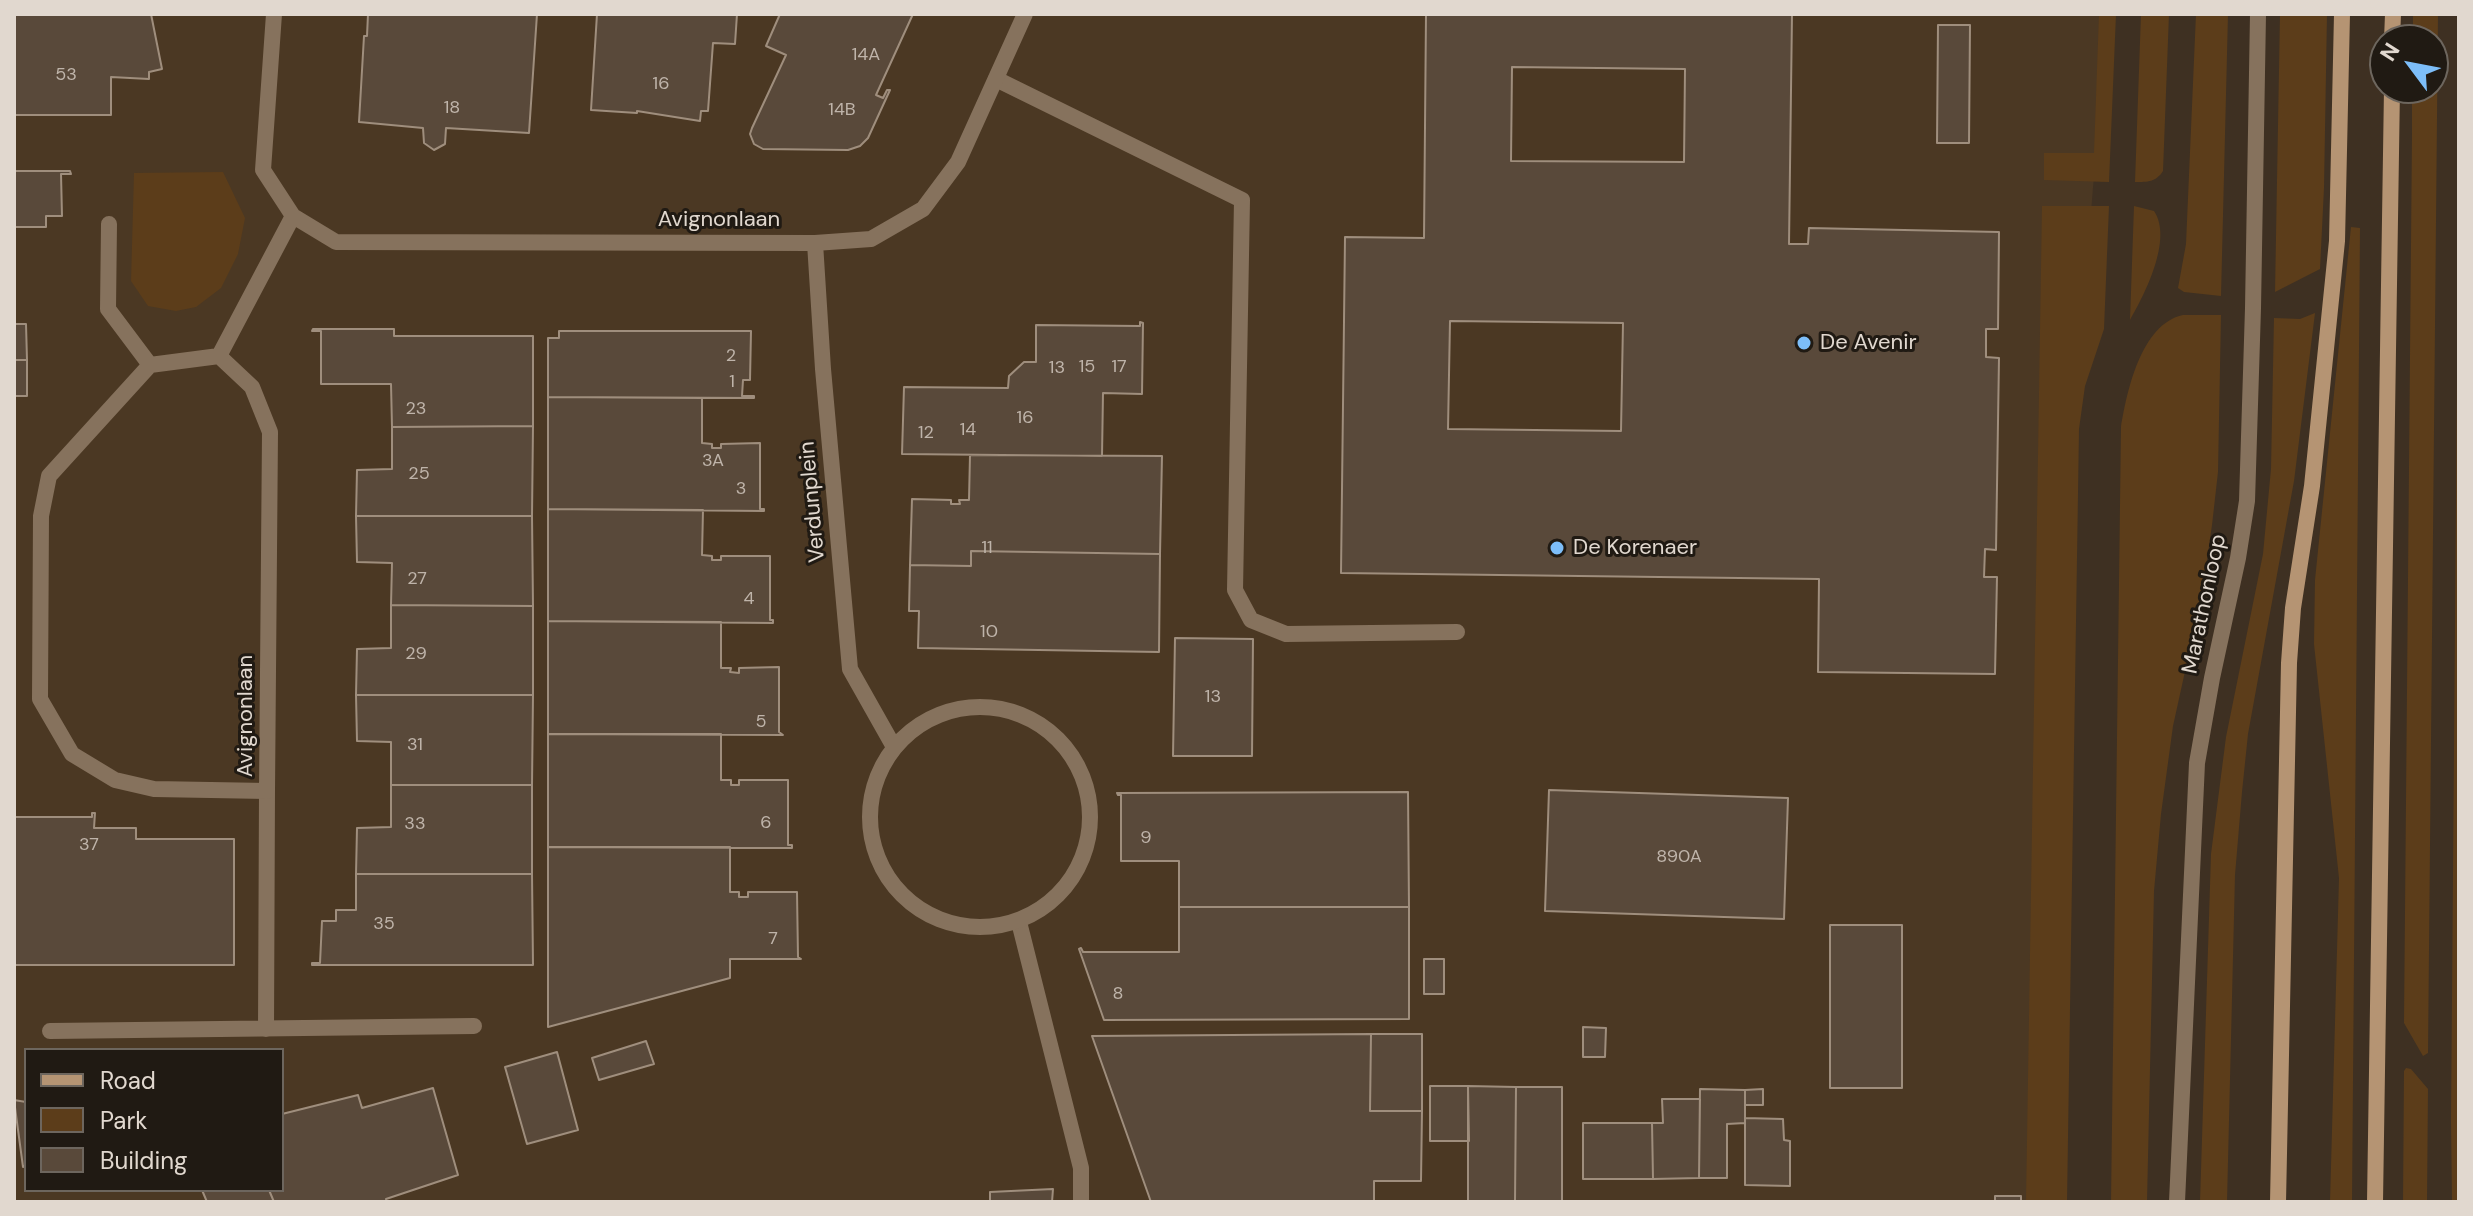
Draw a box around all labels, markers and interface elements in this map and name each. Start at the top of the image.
north arrow [2369,24,2449,104]
text: N [2373,38,2406,67]
house number: 14A [852,44,880,66]
house number: 53 [55,64,77,86]
house number: 16 [653,73,669,95]
house number: 18 [444,97,460,119]
house number: 14B [828,99,856,121]
street label: Avignonlaan [658,207,780,233]
place label: De Avenir [1820,330,1917,356]
marker: De Avenir [1795,334,1813,352]
house number: 2 [726,345,736,367]
house number: 15 [1079,356,1095,378]
house number: 17 [1111,356,1127,378]
house number: 13 [1049,357,1065,379]
house number: 1 [729,371,735,393]
house number: 23 [405,398,427,420]
house number: 16 [1017,407,1033,429]
house number: 14 [960,419,976,441]
house number: 12 [918,422,934,444]
street label: Verdunplein [795,440,831,564]
house number: 3A [702,450,724,472]
house number: 25 [408,463,430,485]
house number: 3 [736,478,746,500]
street label: Marathonloop [2177,532,2233,676]
place label: De Korenaer [1573,535,1697,561]
house number: 11 [981,537,993,559]
marker: De Korenaer [1548,539,1566,557]
house number: 27 [407,568,427,590]
house number: 4 [744,588,754,610]
house number: 10 [980,621,998,643]
house number: 29 [405,643,427,665]
street label: Avignonlaan [233,655,259,777]
house number: 13 [1205,686,1221,708]
house number: 5 [756,711,766,733]
house number: 31 [407,734,423,756]
house number: 6 [760,812,772,834]
house number: 33 [404,813,426,835]
house number: 9 [1140,827,1152,849]
house number: 37 [79,834,99,856]
house number: 890A [1656,846,1702,868]
house number: 35 [373,913,395,935]
house number: 7 [768,928,778,950]
house number: 8 [1113,983,1123,1005]
legend [24,1048,284,1192]
text: Road [100,1065,156,1096]
text: Park [100,1105,147,1136]
text: Building [100,1145,187,1176]

